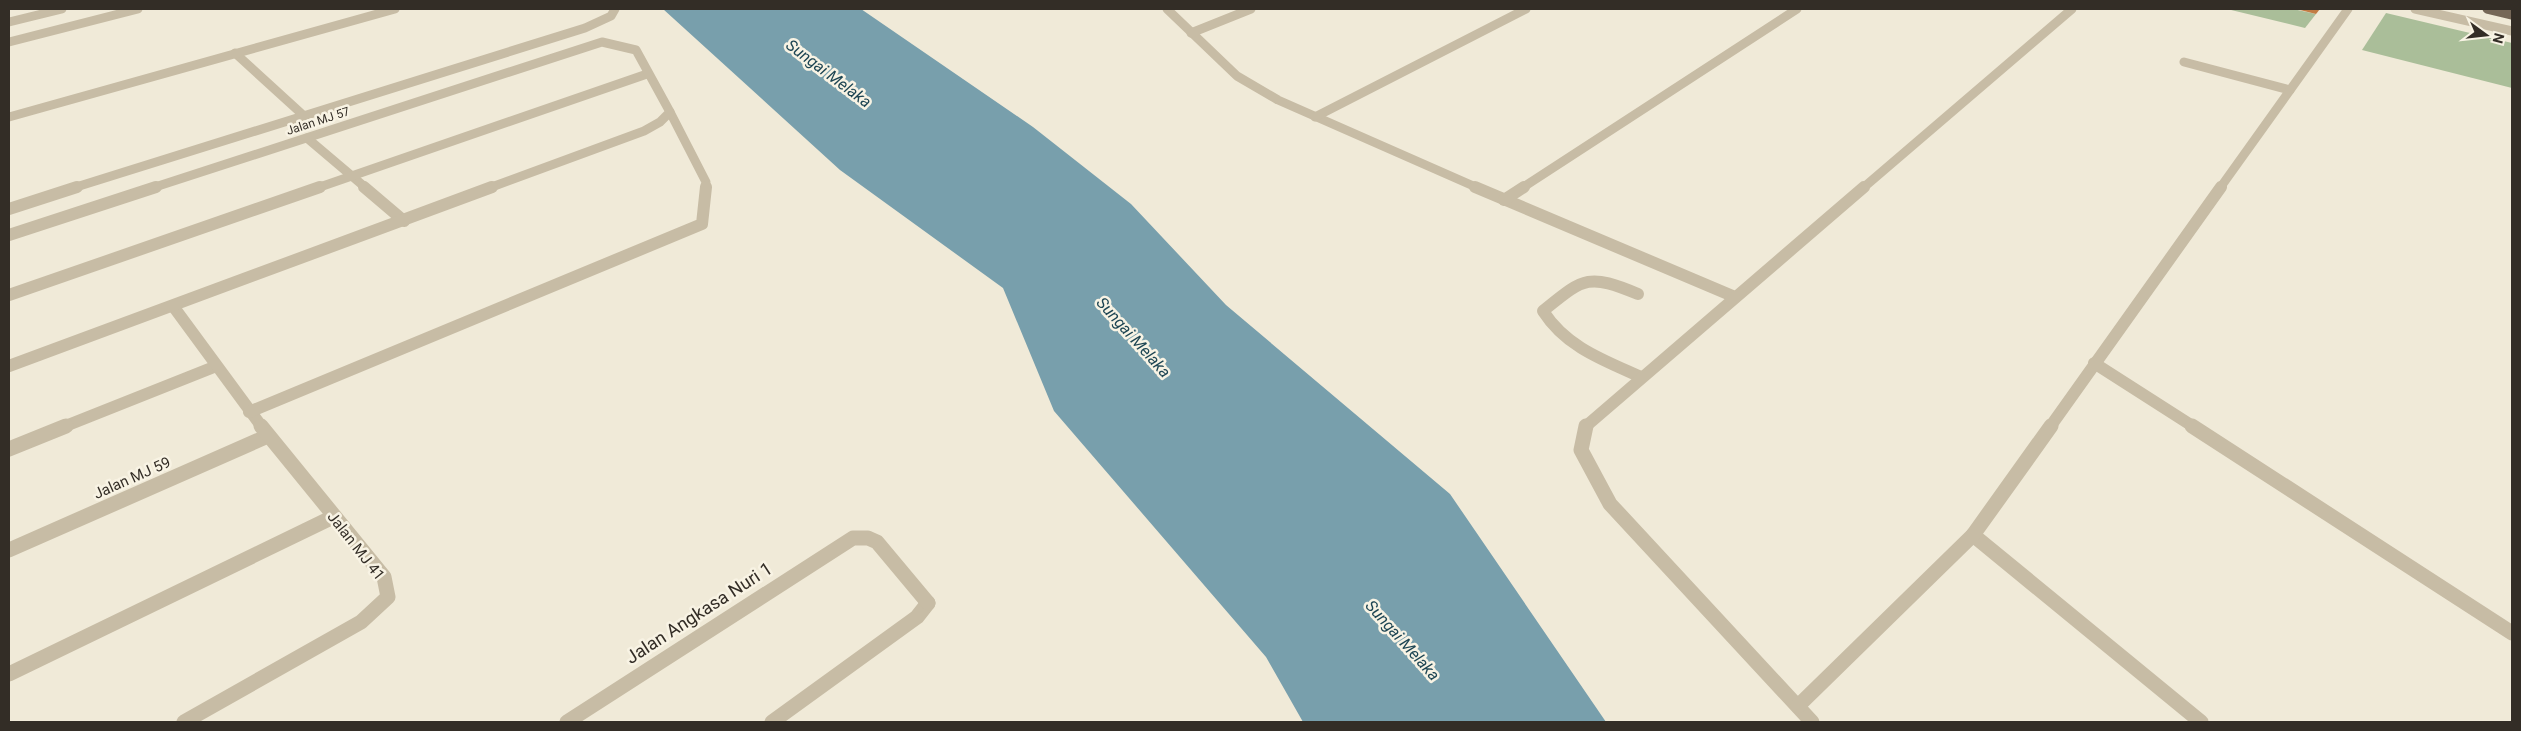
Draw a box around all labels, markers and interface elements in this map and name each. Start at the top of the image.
north arrow [2461,10,2511,60]
text: N [2490,32,2508,45]
water label: Sungai Melaka [782,35,875,112]
street label: Jalan MJ 57 [285,104,352,138]
water label: Sungai Melaka [1093,293,1175,381]
street label: Jalan MJ 59 [91,453,173,503]
street label: Jalan MJ 41 [324,508,388,584]
street label: Jalan Angkasa Nuri 1 [622,557,776,668]
water label: Sungai Melaka [1362,596,1444,684]

